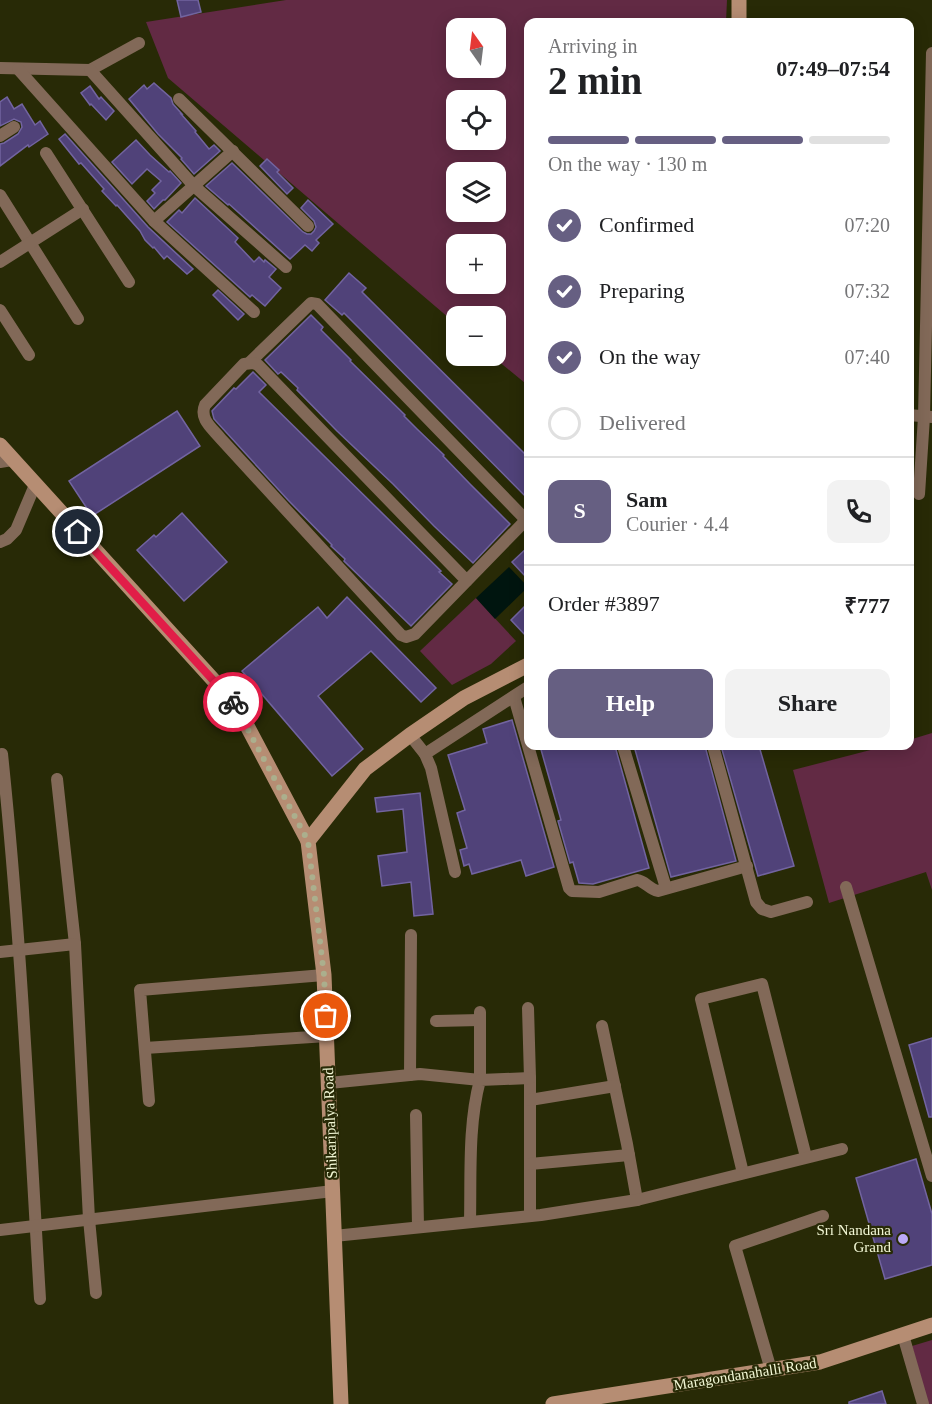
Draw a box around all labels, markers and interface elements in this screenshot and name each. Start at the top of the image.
north arrow [446,18,506,78]
map controls [446,18,506,366]
text: Arriving in [548,35,637,57]
text: 07:49–07:54 [776,56,890,81]
text: 2 min [548,59,642,102]
button: locate [446,90,506,150]
text: On the way · 130 m [548,153,707,175]
button: layers [446,162,506,222]
icon: check [548,209,581,242]
text: Confirmed [599,212,694,237]
text: 07:20 [844,214,890,236]
button: + [446,234,506,294]
icon: check [548,275,581,308]
text: Preparing [599,278,685,303]
text: 07:32 [844,280,890,302]
button: − [446,306,506,366]
icon: check [548,341,581,374]
text: On the way [599,344,700,369]
text: 07:40 [844,346,890,368]
text: Delivered [599,410,686,435]
button: phone [827,480,890,543]
text: Sam [626,487,668,512]
text: S [573,498,586,523]
pin [52,506,103,557]
text: Courier · 4.4 [626,513,729,535]
icon: home [61,515,94,548]
text: Order #3897 [548,591,660,616]
text: ₹777 [844,593,890,618]
button: Help [548,669,713,738]
button: Share [725,669,890,738]
courier [203,672,263,732]
icon: bike [217,686,250,719]
pin [300,990,351,1041]
icon: bag [309,999,342,1032]
street label: Shikaripalya Road [320,1067,340,1179]
place label: Sri Nandana Grand [816,1222,891,1255]
marker: Sri Nandana Grand [896,1232,910,1246]
street label: Maragondanahalli Road [672,1355,818,1393]

